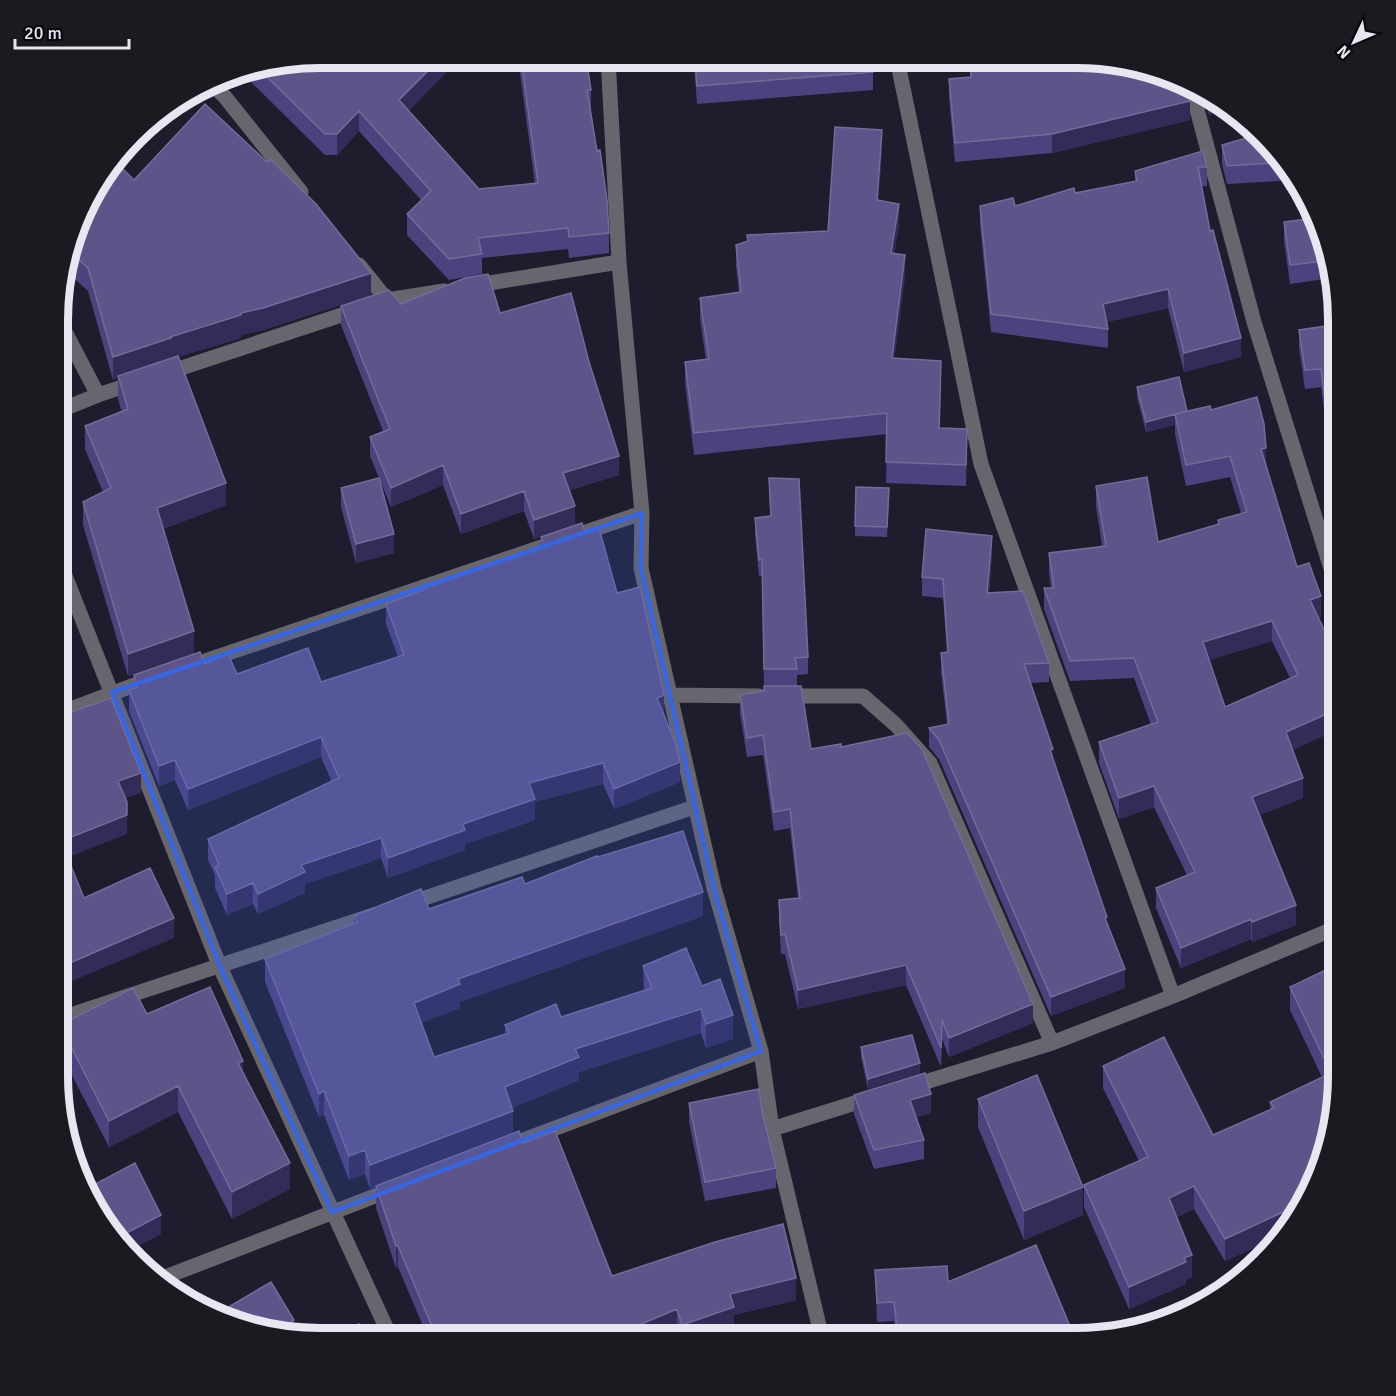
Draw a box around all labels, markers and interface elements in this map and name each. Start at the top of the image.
scale bar [15,12,129,50]
north arrow [1324,12,1384,72]
text: 20 m [24,22,62,44]
text: N [1333,41,1355,63]

